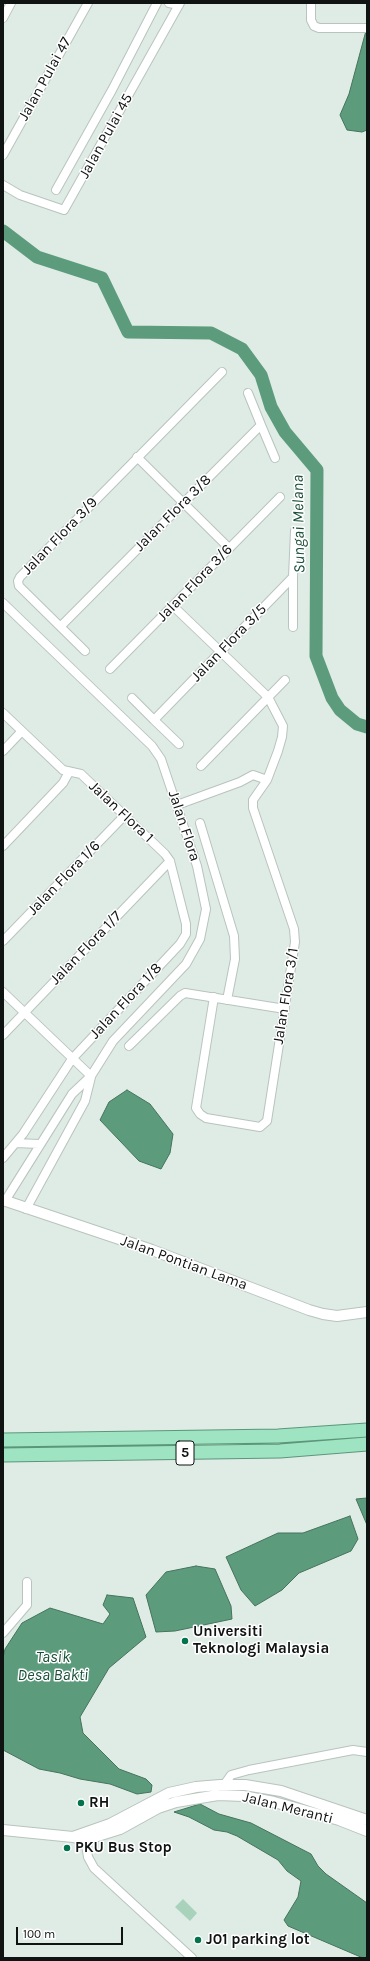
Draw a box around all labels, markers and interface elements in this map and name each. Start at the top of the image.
street label: Jalan Pulai 47 [15,34,75,124]
street label: Jalan Pulai 45 [75,90,137,182]
street label: Jalan Flora 3/8 [131,471,215,555]
water label: Sungai Melana [289,475,309,573]
street label: Jalan Flora 3/9 [18,493,102,579]
street label: Jalan Flora 3/6 [154,540,236,626]
street label: Jalan Flora 3/5 [188,601,270,685]
street label: Jalan Flora 1 [85,778,157,846]
street label: Jalan Flora [164,788,204,864]
street label: Jalan Flora 1/6 [24,837,104,919]
street label: Jalan Flora 1/7 [46,907,126,989]
street label: Jalan Flora 3/1 [270,947,302,1045]
street label: Jalan Flora 1/8 [86,959,166,1043]
street label: Jalan Pontian Lama [118,1232,250,1294]
road number: 5 [176,1441,194,1465]
place label: Universiti Teknologi Malaysia [193,1623,329,1658]
marker: Universiti Teknologi Malaysia [180,1636,190,1646]
water label: Tasik Desa Bakti [18,1647,88,1685]
street label: Jalan Meranti [241,1788,335,1828]
place label: RH [89,1794,109,1812]
marker: RH [76,1798,86,1808]
place label: PKU Bus Stop [75,1839,172,1857]
marker: PKU Bus Stop [62,1843,72,1853]
scale bar [18,1919,125,1945]
text: 100 m [23,1927,55,1941]
place label: J01 parking lot [206,1931,310,1949]
marker: J01 parking lot [193,1935,203,1945]

